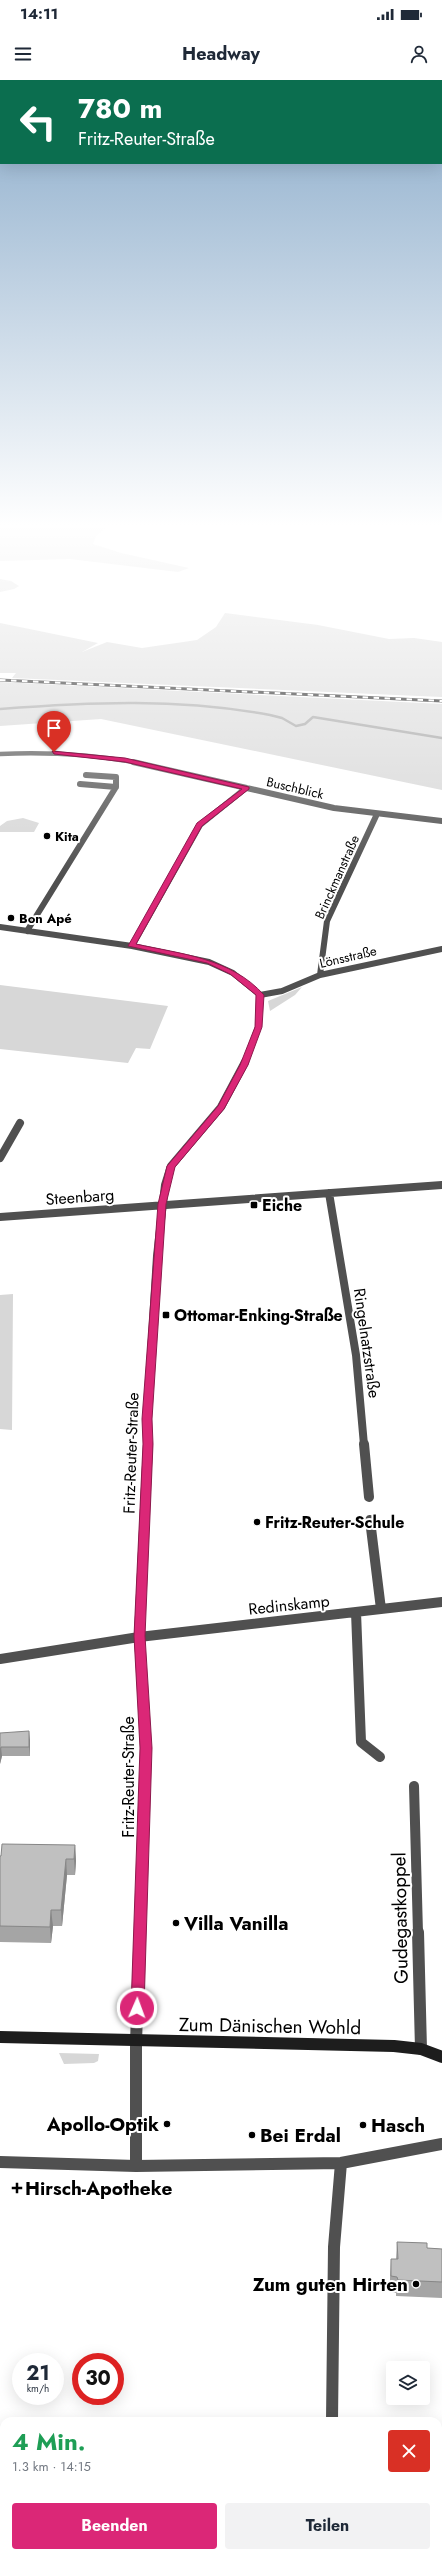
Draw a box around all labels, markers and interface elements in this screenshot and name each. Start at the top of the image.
text: 14:11 [20,3,58,25]
text: Headway [182,41,260,67]
icon: menu [12,43,34,65]
icon: person [408,43,430,65]
text: 780 m [78,88,162,129]
icon: left [12,96,64,148]
text: Fritz-Reuter-Straße [78,126,215,152]
pin [37,711,71,752]
icon: arrive [43,717,65,739]
street label: Buschblick [265,772,326,804]
place label: Kita [55,827,79,846]
marker: Kita [42,831,52,841]
street label: Brinckmanstraße [310,832,364,922]
place label: Bon Apé [19,909,72,928]
marker: Bon Apé [6,913,16,923]
street label: Lönsstraße [318,941,379,973]
street label: Steenbarg [45,1183,115,1211]
place label: Eiche [262,1194,302,1217]
marker: Eiche [249,1200,259,1210]
street label: Ringelnatzstraße [348,1287,386,1399]
place label: Ottomar-Enking-Straße [174,1304,343,1327]
marker: Ottomar-Enking-Straße [161,1310,171,1320]
street label: Fritz-Reuter-Straße [117,1392,145,1514]
place label: Fritz-Reuter-Schule [265,1511,404,1534]
marker: Fritz-Reuter-Schule [252,1517,262,1527]
street label: Redinskamp [247,1589,331,1621]
street label: Fritz-Reuter-Straße [117,1716,140,1838]
street label: Gudegastkoppel [385,1852,415,1984]
place label: Villa Vanilla [183,1910,288,1937]
marker: Villa Vanilla [171,1918,181,1928]
position arrow [116,1987,158,2029]
street label: Zum Dänischen Wohld [179,2011,361,2041]
place label: Apollo-Optik [46,2111,159,2138]
place label: Hasch [371,2112,425,2139]
marker: Apollo-Optik [162,2119,172,2129]
marker: Hasch [358,2120,368,2130]
place label: Bei Erdal [260,2122,341,2149]
marker: Bei Erdal [247,2130,257,2140]
place label: Hirsch-Apotheke [25,2175,172,2202]
marker: Hirsch-Apotheke [12,2183,22,2193]
place label: Zum guten Hirten [253,2271,408,2298]
marker: Zum guten Hirten [411,2279,421,2289]
speed limit sign: 30 [72,2353,124,2405]
text: 21 [26,2359,50,2388]
map controls [386,2361,430,2405]
button: layers [386,2361,430,2405]
text: km/h [27,2381,49,2396]
text: 4 Min. [12,2424,86,2459]
button: close [388,2430,430,2472]
text: 1.3 km · 14:15 [12,2457,91,2476]
button: Beenden [12,2503,217,2549]
button: Teilen [225,2503,430,2549]

